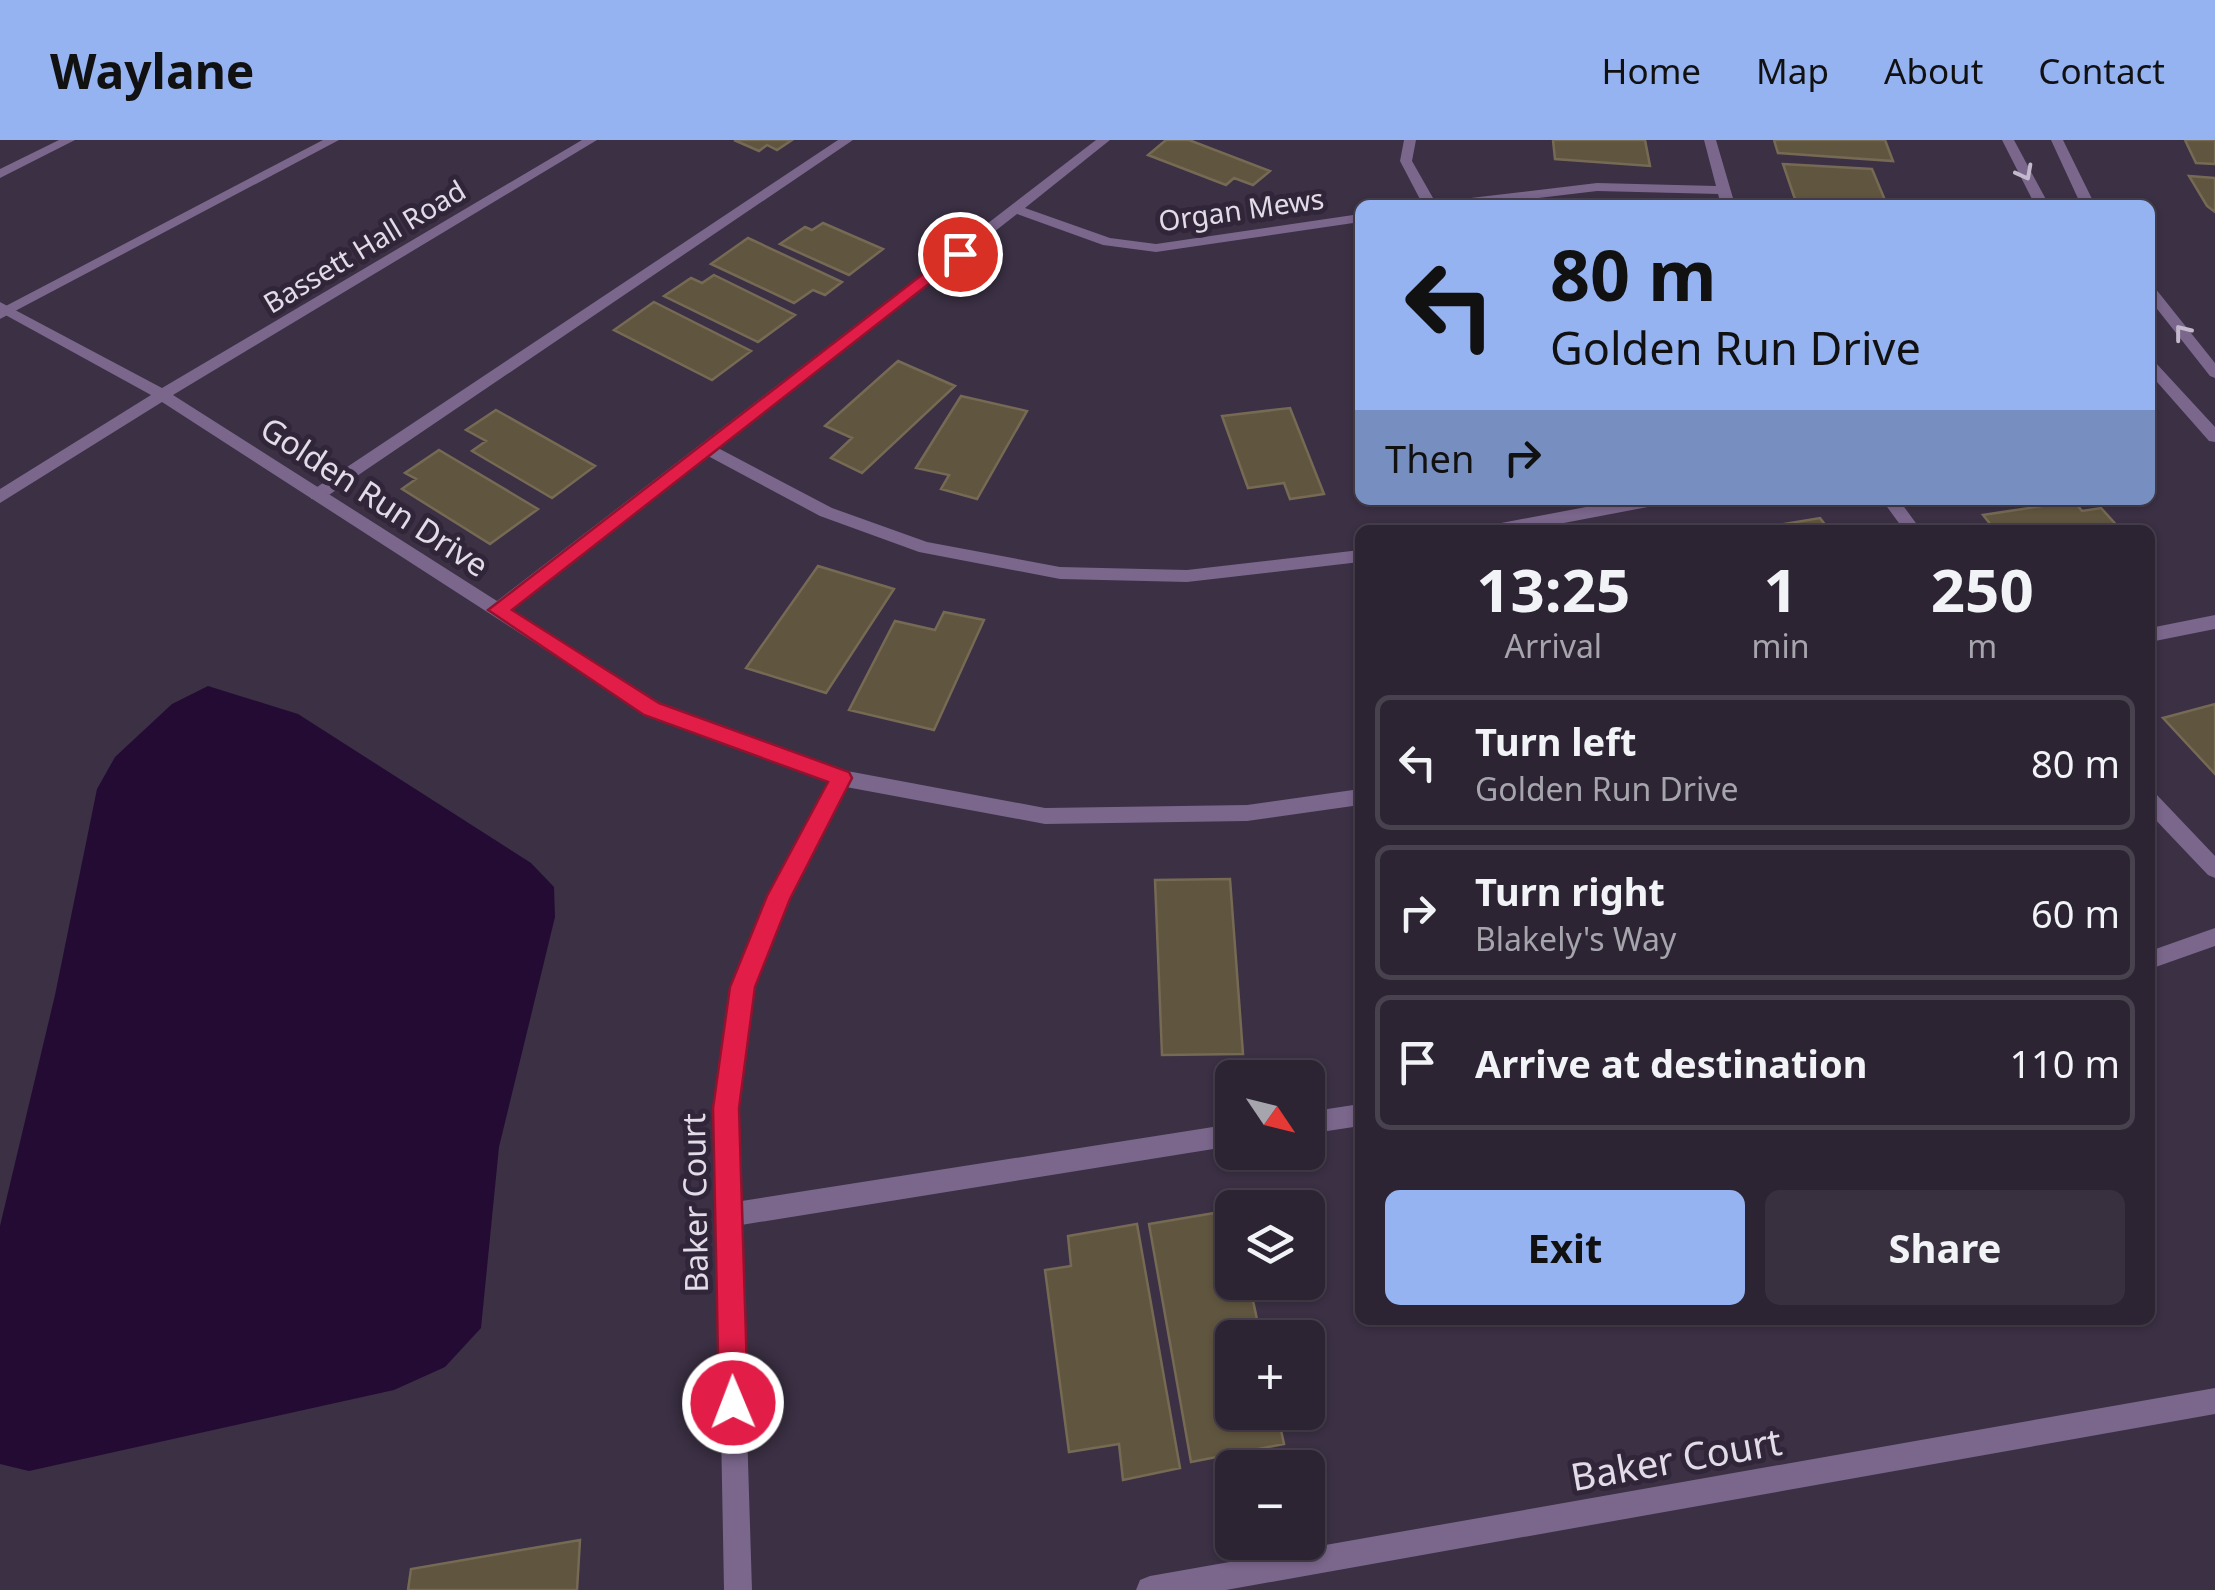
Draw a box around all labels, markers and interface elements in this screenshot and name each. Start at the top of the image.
text: Waylane [50,38,255,103]
text: Home [1602,47,1701,94]
text: Map [1756,47,1829,94]
text: About [1884,47,1983,94]
text: Contact [2038,47,2165,94]
one-way arrow [2013,162,2032,180]
street label: Bassett Hall Road [256,171,472,321]
street label: Organ Mews [1156,179,1326,239]
pin [918,212,1003,297]
text: 80 m [1550,226,1717,322]
icon: arrive [933,227,988,282]
icon: left [1385,240,1515,370]
text: Golden Run Drive [1550,317,1921,378]
one-way arrow [2177,326,2194,344]
street label: Golden Run Drive [253,406,497,586]
icon: right [1495,430,1550,485]
text: Then [1385,432,1475,484]
text: 13:25 [1476,548,1630,630]
text: 1 [1763,548,1798,630]
text: 250 [1931,548,2034,630]
text: Arrival [1505,624,1602,667]
text: min [1752,624,1810,667]
text: m [1967,624,1997,667]
text: Turn left [1475,715,1637,767]
icon: left [1390,735,1445,790]
text: 80 m [2031,737,2120,789]
text: Golden Run Drive [1475,767,1739,810]
text: Turn right [1475,865,1665,917]
icon: right [1390,885,1445,940]
text: 60 m [2031,887,2120,939]
text: Blakely's Way [1475,917,1676,960]
icon: arrive [1390,1035,1445,1090]
text: Arrive at destination [1475,1037,1867,1089]
text: 110 m [2009,1037,2120,1089]
north arrow [1215,1060,1325,1170]
map controls [1215,1060,1325,1560]
street label: Baker Court [671,1113,717,1293]
button: layers [1215,1190,1325,1300]
button: Exit [1385,1190,1745,1305]
button: Share [1765,1190,2125,1305]
button: + [1215,1320,1325,1430]
position arrow [681,1351,785,1455]
street label: Baker Court [1566,1414,1786,1502]
button: − [1215,1450,1325,1560]

